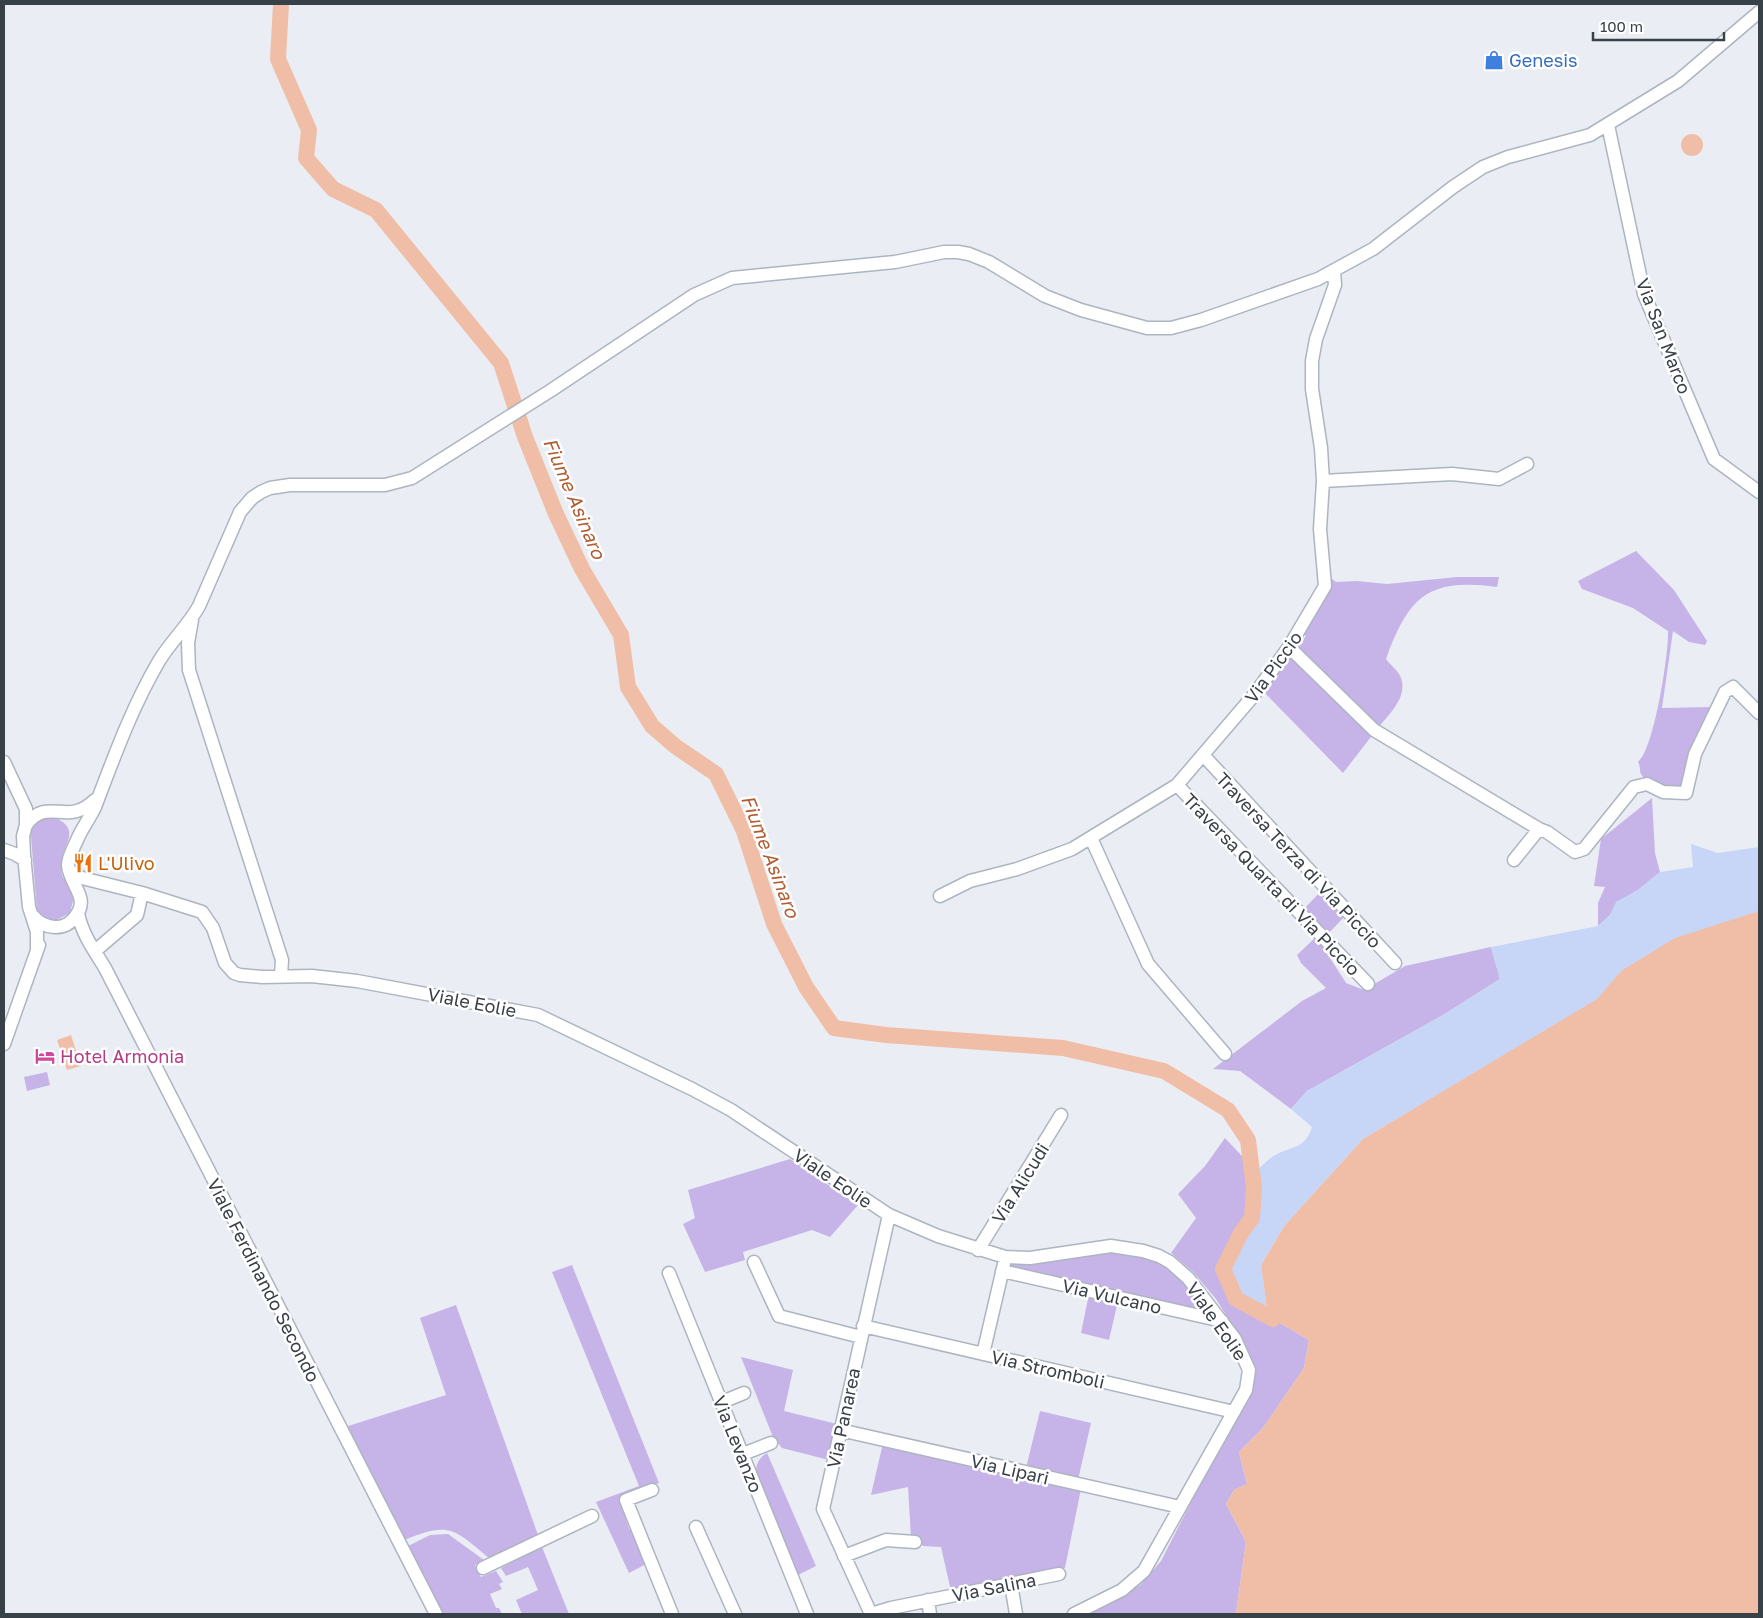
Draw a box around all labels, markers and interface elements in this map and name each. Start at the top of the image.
scale bar [1593,10,1724,42]
text: 100 m [1600,17,1643,35]
shop icon: Genesis [1483,49,1505,71]
place label: Genesis [1509,49,1578,71]
street label: Via San Marco [1632,275,1696,397]
water label: Fiume Asinaro [539,434,611,563]
street label: Via Piccio [1240,627,1306,707]
street label: Traversa Terza di Via Piccio [1212,768,1386,952]
street label: Traversa Quarta di Via Piccio [1179,788,1365,980]
water label: Fiume Asinaro [737,792,805,922]
restaurant icon: L'Ulivo [72,852,94,874]
place label: L'Ulivo [98,852,155,874]
street label: Viale Eolie [426,983,518,1021]
hotel icon: Hotel Armonia [34,1045,56,1067]
place label: Hotel Armonia [60,1045,184,1067]
street label: Via Alicudi [987,1139,1053,1227]
street label: Viale Eolie [789,1144,877,1212]
street label: Viale Ferdinando Secondo [203,1175,325,1385]
street label: Via Vulcano [1060,1274,1164,1318]
street label: Viale Eolie [1182,1278,1252,1364]
street label: Via Stromboli [989,1345,1107,1393]
street label: Via Panarea [822,1366,864,1470]
street label: Via Levanzo [709,1392,767,1496]
street label: Via Lipari [969,1449,1051,1489]
street label: Via Salina [950,1568,1038,1606]

